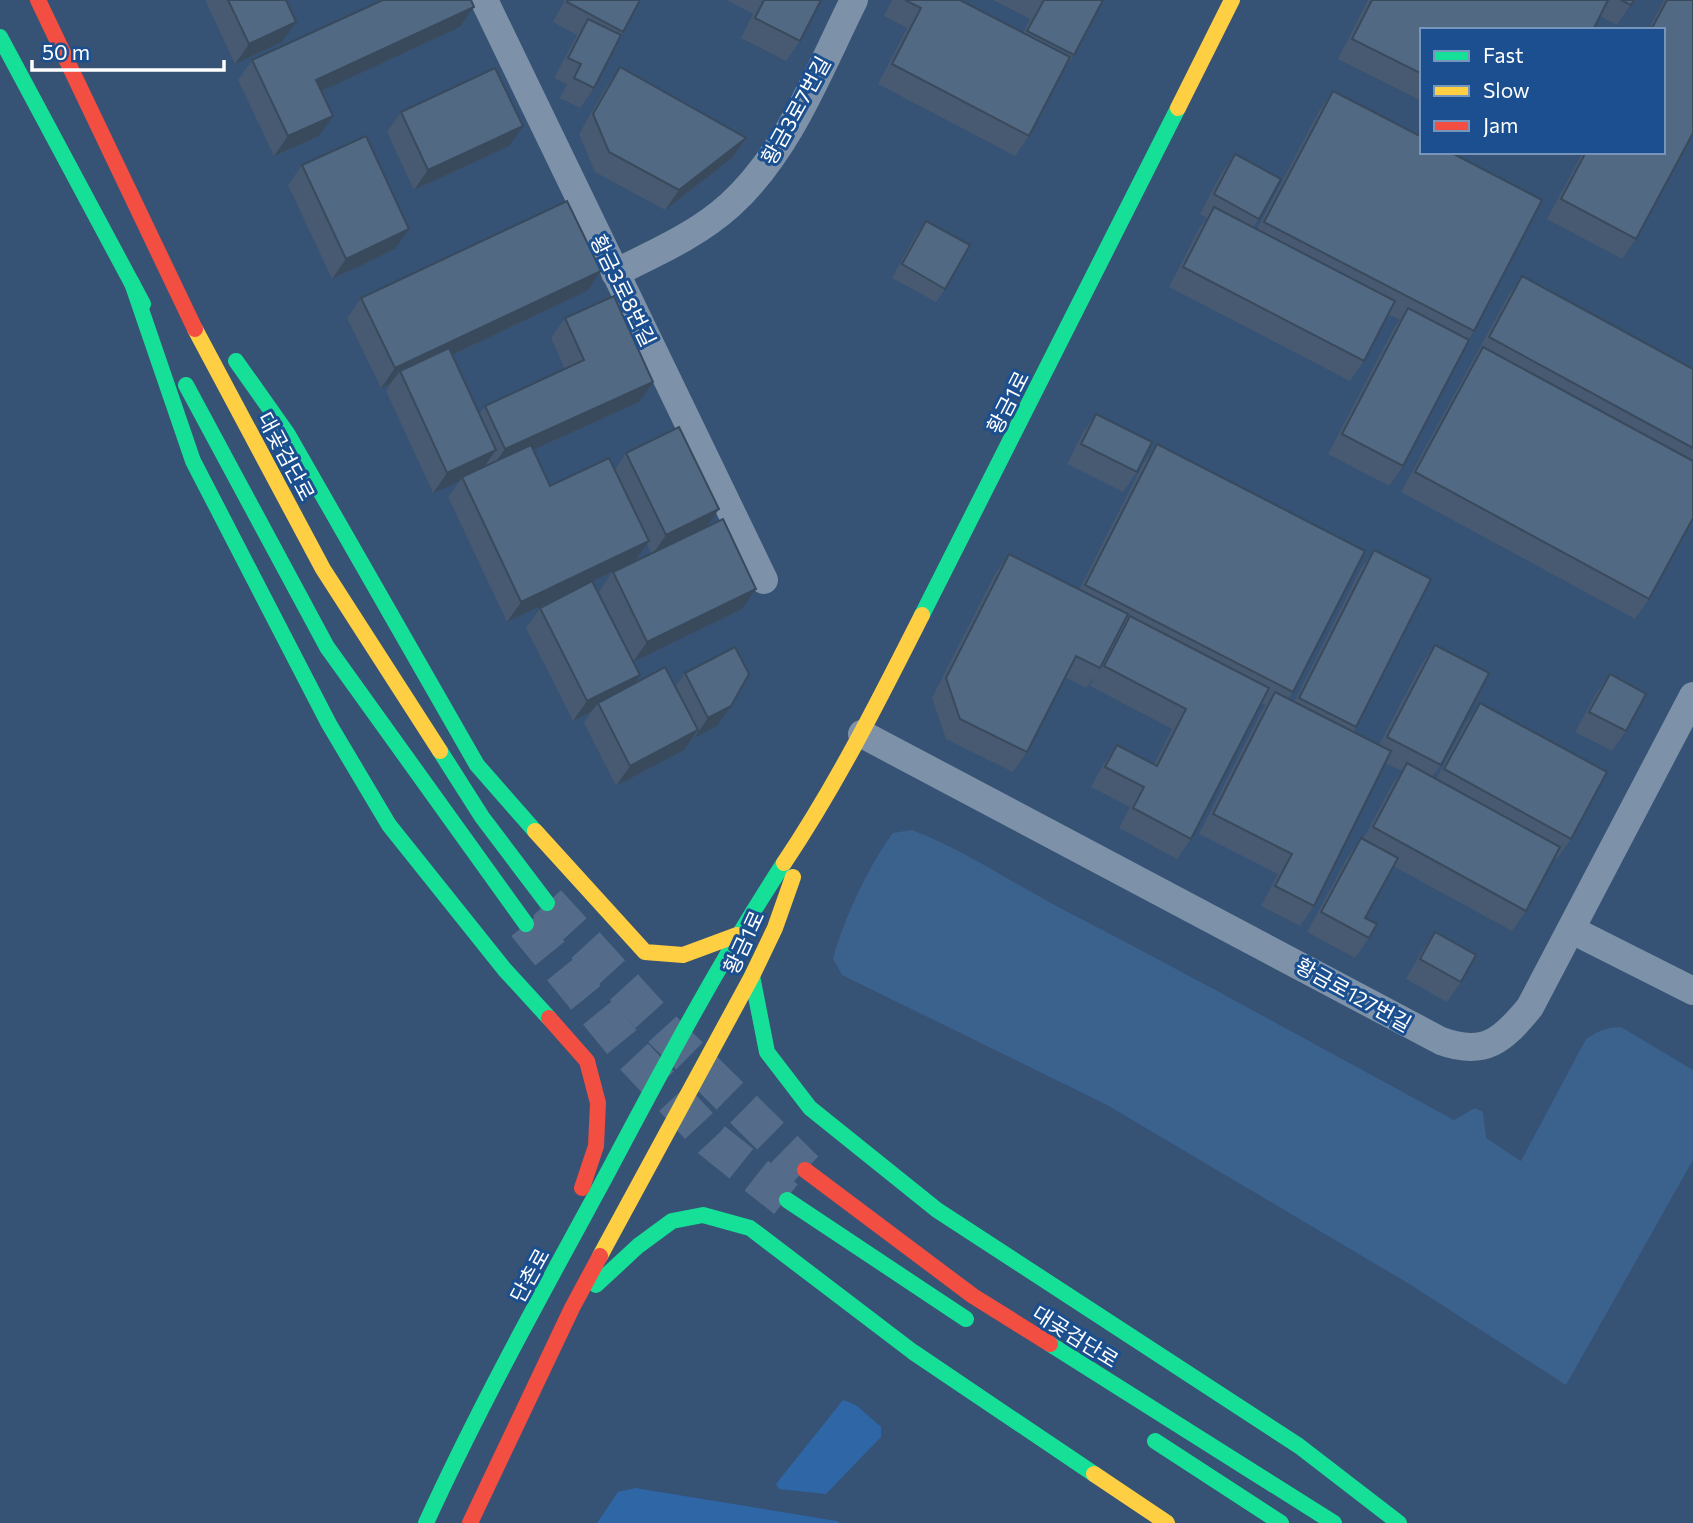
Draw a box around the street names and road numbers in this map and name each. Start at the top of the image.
street label: 황금3로7번길 [755,52,835,168]
street label: 황금3로8번길 [586,230,662,350]
street label: 황금1로 [981,367,1033,437]
street label: 대곶검단로 [253,407,321,505]
street label: 황금1로 [718,906,768,978]
street label: 황금로127번길 [1292,952,1416,1036]
street label: 단촌로 [504,1244,554,1306]
street label: 대곶검단로 [1028,1300,1124,1372]

